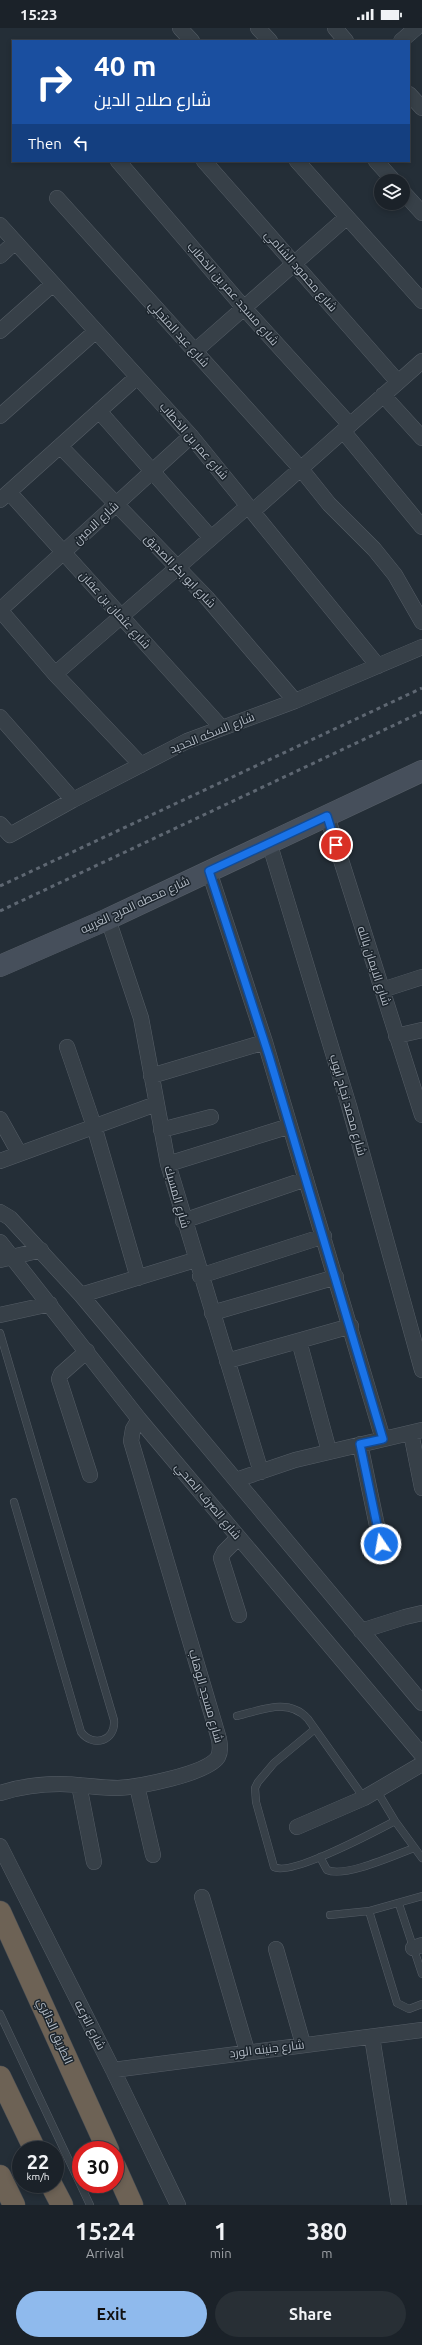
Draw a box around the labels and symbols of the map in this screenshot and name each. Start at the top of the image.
street label: شارع محمود الشامي [260,227,340,317]
street label: شارع مسجد عمر بن الخطاب [184,240,282,349]
street label: شارع عبد المتجلي [144,298,212,372]
street label: شارع عمر بن الخطاب [156,400,231,483]
street label: شارع الامين [71,499,122,548]
street label: شارع ابو بكر الصديق [141,531,219,611]
street label: شارع عثمان بن عفان [76,568,154,652]
street label: شارع السكه الحديد [168,710,257,757]
pin [319,828,353,862]
street label: شارع محطه المرج الغربيه [78,873,192,937]
street label: شارع الايمان بالله [354,924,394,1008]
street label: شارع محمد نجاح ايوب [326,1053,369,1158]
street label: شارع المسبك [160,1164,193,1230]
street label: شارع الصرف الصحي [170,1460,244,1544]
position arrow [360,1523,402,1565]
street label: شارع مسجد الوهاب [185,1648,226,1745]
street label: الطريق الدائري [32,1996,76,2067]
street label: شارع الترعه [71,1998,108,2053]
street label: شارع جنينه الورد [229,2037,305,2062]
speed limit sign: 30 [72,2141,124,2193]

